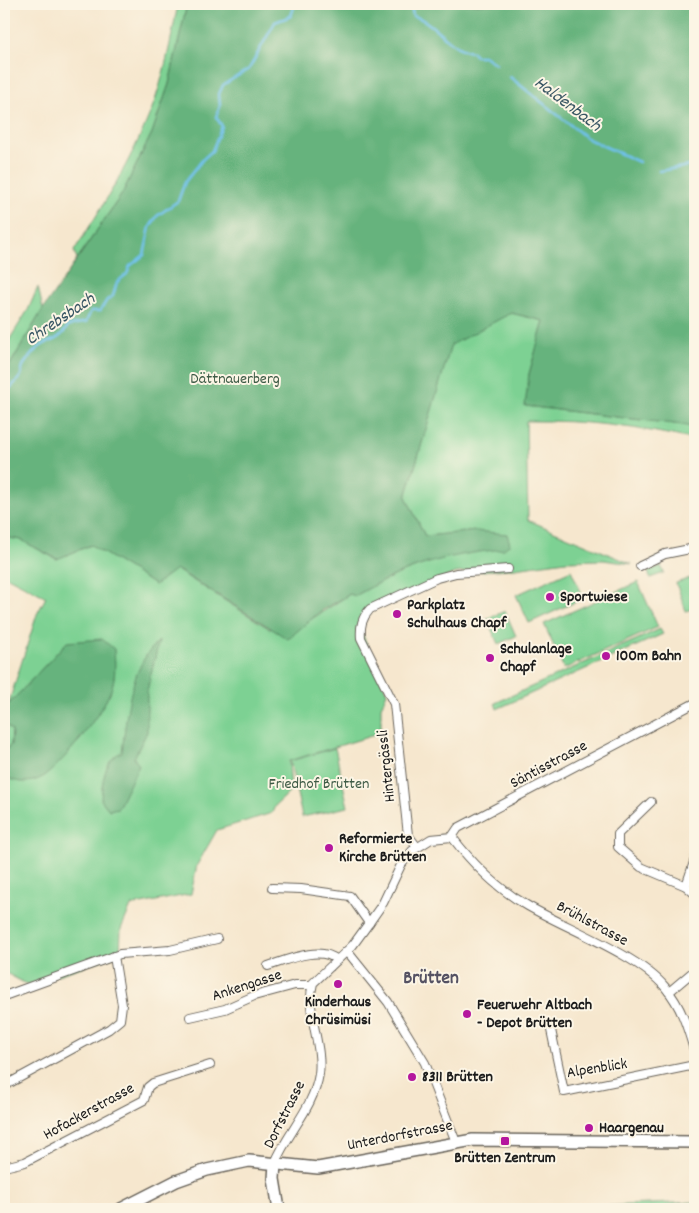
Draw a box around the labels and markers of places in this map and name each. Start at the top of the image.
place label: Sportwiese [560,586,627,609]
marker: Sportwiese [544,591,556,603]
place label: Parkplatz Schulhaus Chapf [407,594,508,635]
marker: Parkplatz Schulhaus Chapf [391,608,403,620]
place label: Schulanlage Chapf [500,638,572,679]
place label: 100m Bahn [616,645,681,668]
marker: 100m Bahn [600,650,612,662]
marker: Schulanlage Chapf [484,652,496,664]
place label: Reformierte Kirche Brütten [339,828,426,869]
marker: Reformierte Kirche Brütten [323,842,335,854]
marker: Kinderhaus Chrüsimüsi [332,978,344,990]
place label: Kinderhaus Chrüsimüsi [305,991,372,1032]
place label: Feuerwehr Altbach - Depot Brütten [477,994,592,1035]
marker: Feuerwehr Altbach - Depot Brütten [461,1008,473,1020]
place label: 8311 Brütten [422,1066,493,1089]
marker: 8311 Brütten [406,1071,418,1083]
place label: Haargenau [599,1117,664,1140]
marker: Haargenau [583,1122,595,1134]
marker: Brütten Zentrum [499,1135,511,1147]
place label: Brütten Zentrum [454,1147,556,1170]

